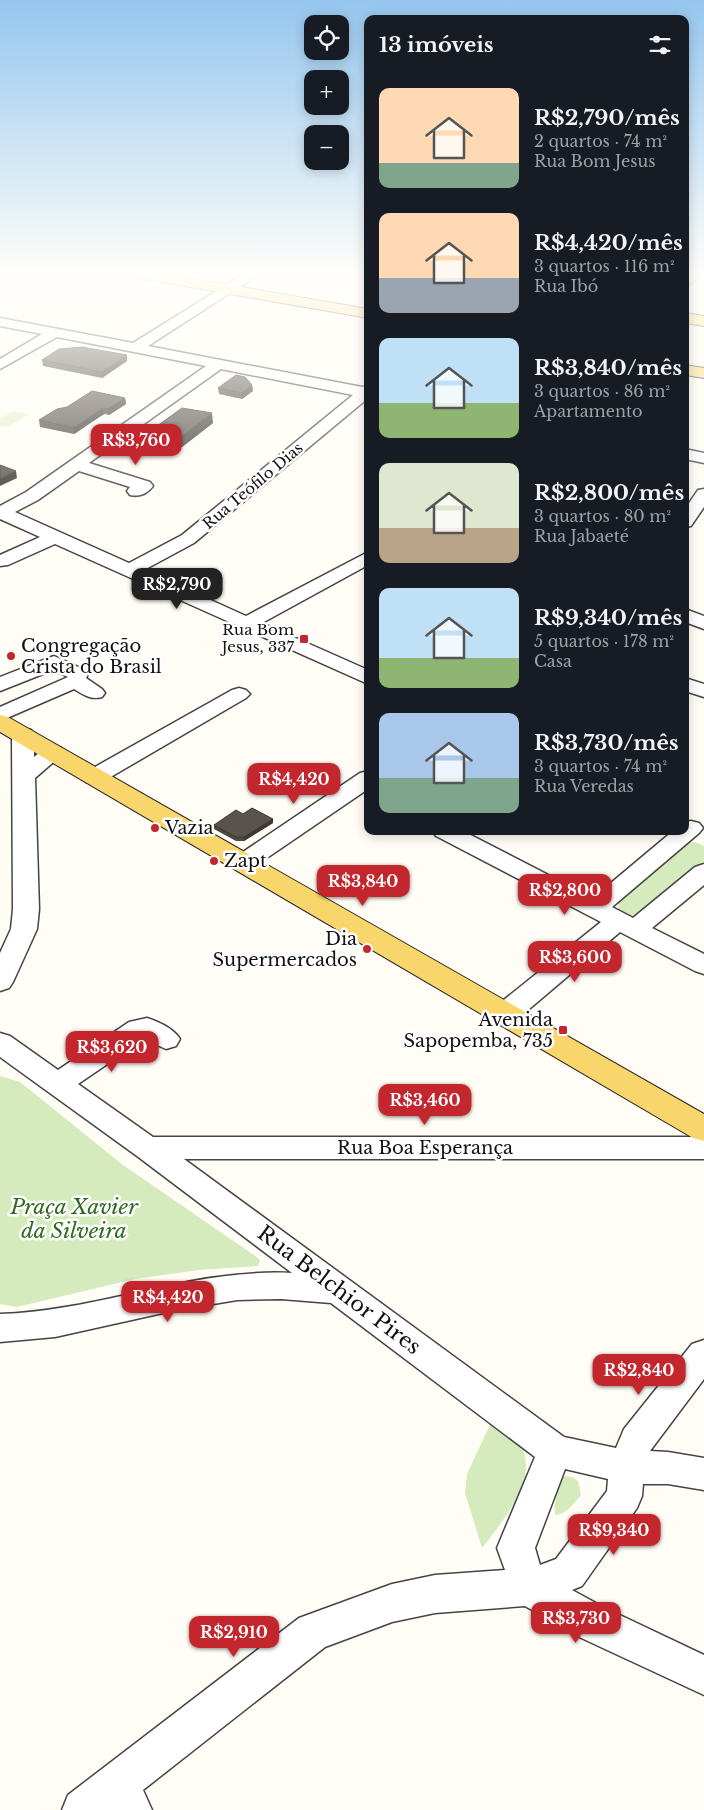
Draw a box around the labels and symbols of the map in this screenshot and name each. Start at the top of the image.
pin: R$3,760 [90,424,182,466]
street label: Rua Teófilo Dias [199,438,307,533]
pin: R$2,790 [131,568,223,610]
place label: Rua Bom Jesus, 337 [220,620,294,656]
marker: Rua Bom Jesus, 337 [298,633,310,645]
place label: Congregação Crista do Brasil [21,635,162,678]
marker: Congregação Crista do Brasil [5,650,17,662]
pin: R$4,420 [248,762,340,805]
place label: Vazia [164,817,214,839]
marker: Vazia [149,822,161,834]
place label: Zapt [224,850,267,872]
marker: Zapt [208,855,220,867]
pin: R$3,840 [317,864,409,907]
pin: R$2,800 [519,874,611,916]
place label: Dia Supermercados [212,928,357,971]
pin: R$3,600 [529,940,621,983]
marker: Dia Supermercados [361,943,373,955]
place label: Avenida Sapopemba, 735 [403,1009,553,1052]
marker: Avenida Sapopemba, 735 [557,1024,569,1036]
pin: R$3,620 [66,1030,158,1073]
pin: R$3,460 [379,1084,471,1126]
street label: Rua Boa Esperança [337,1137,513,1159]
park label: Praça Xavier da Silveira [9,1194,139,1244]
street label: Rua Belchior Pires [252,1220,426,1360]
pin: R$4,420 [122,1280,214,1323]
pin: R$2,840 [593,1354,685,1396]
pin: R$9,340 [568,1514,660,1556]
pin: R$3,730 [530,1602,622,1644]
pin: R$2,910 [188,1616,280,1658]

